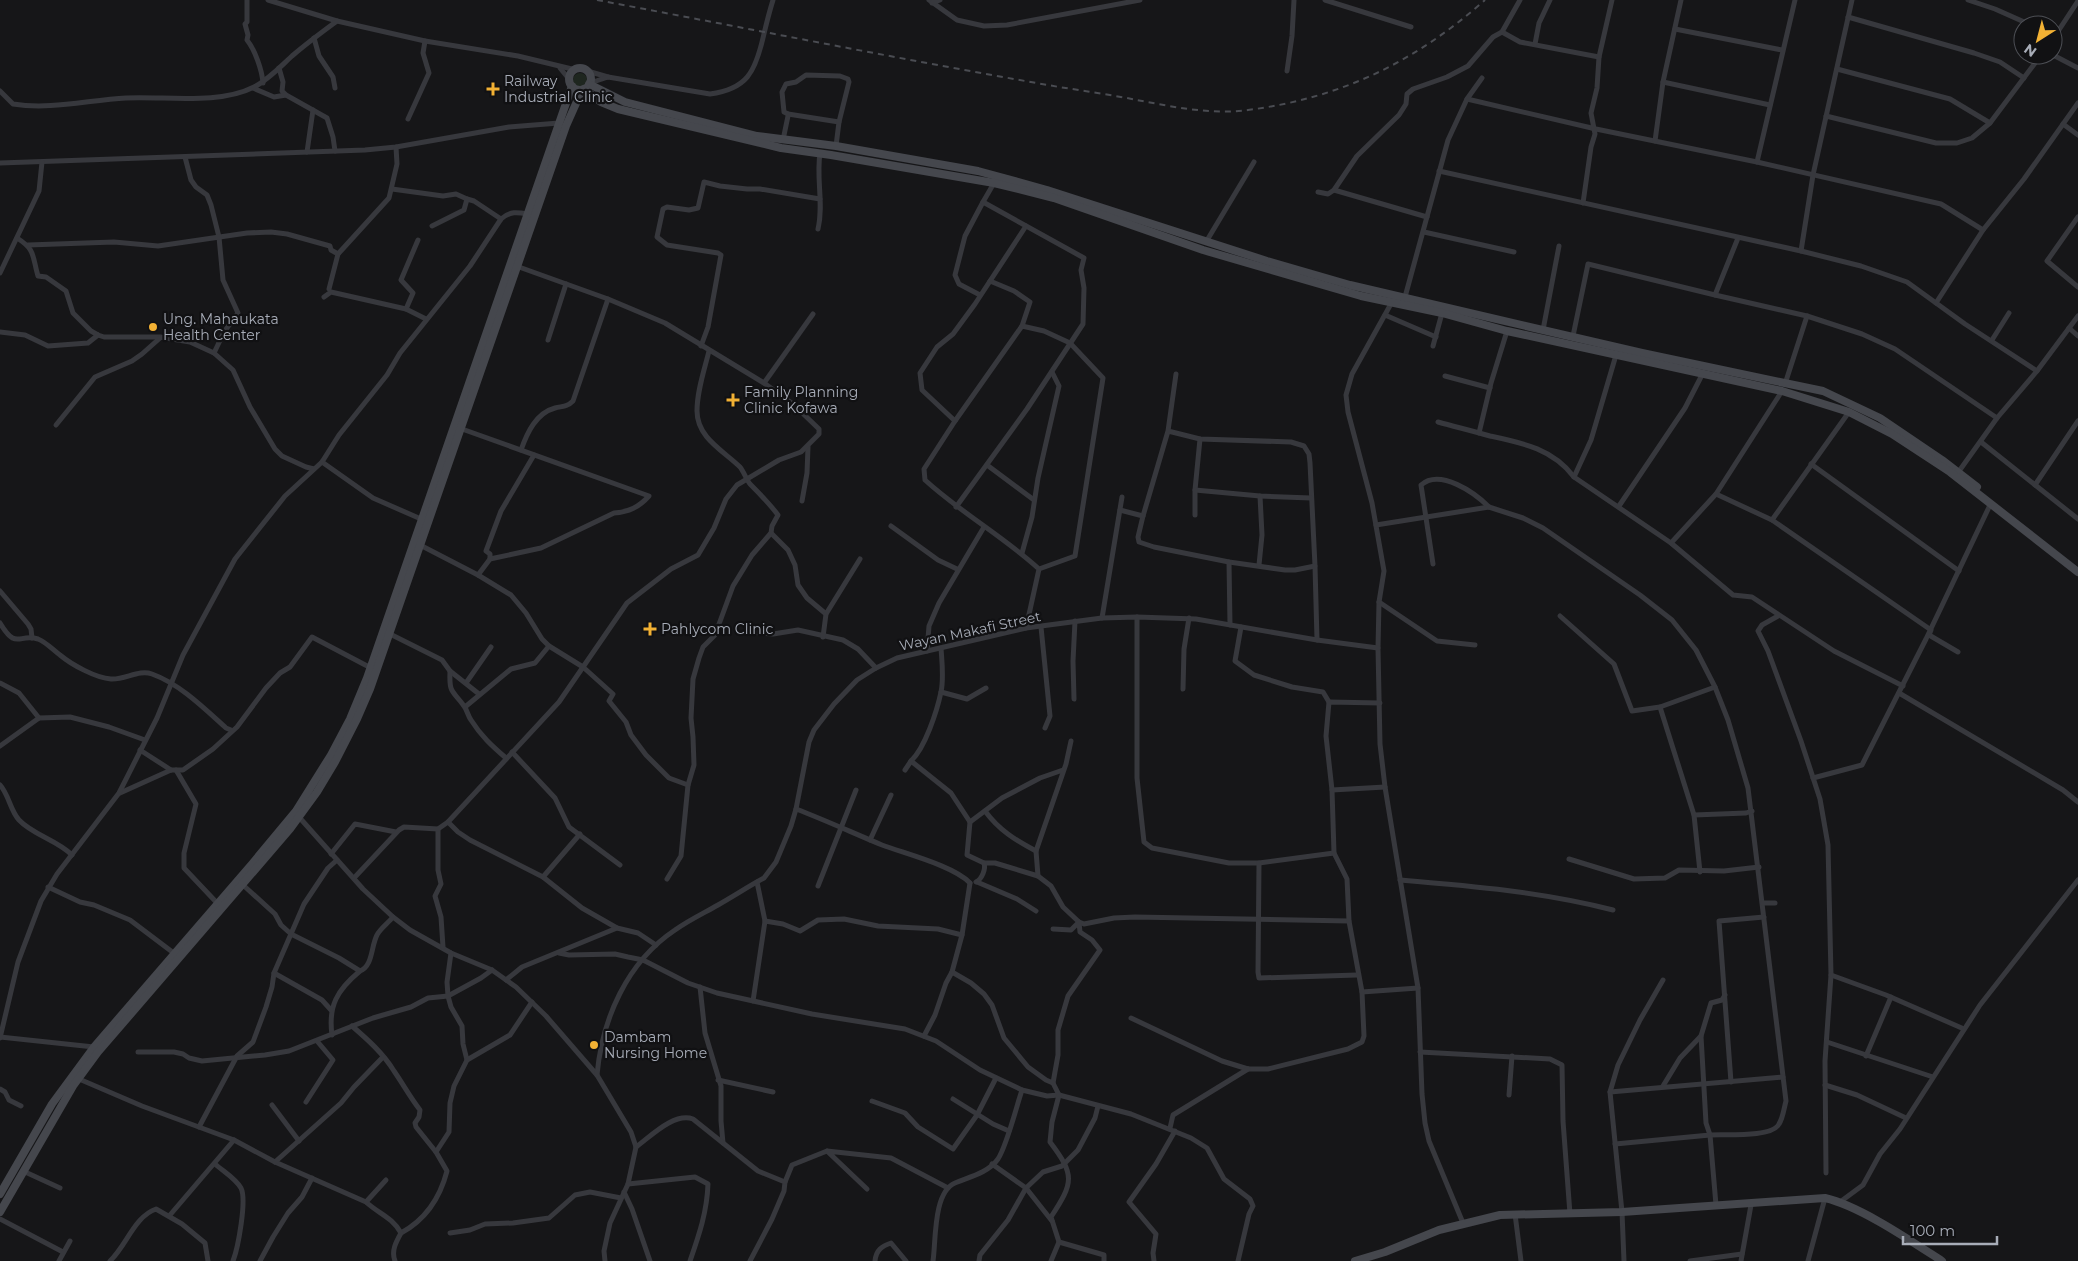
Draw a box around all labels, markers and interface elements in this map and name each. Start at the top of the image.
north arrow [2013,15,2063,65]
text: N [2020,40,2040,61]
place label: Railway Industrial Clinic [504,72,613,106]
marker: Railway Industrial Clinic [486,82,500,96]
place label: Ung. Mahaukata Health Center [163,310,279,344]
marker: Ung. Mahaukata Health Center [147,321,159,333]
place label: Family Planning Clinic Kofawa [744,383,858,417]
marker: Family Planning Clinic Kofawa [726,393,740,407]
street label: Wayan Makafi Street [898,607,1043,655]
place label: Pahlycom Clinic [661,620,773,638]
marker: Pahlycom Clinic [643,622,657,636]
place label: Dambam Nursing Home [604,1028,707,1062]
marker: Dambam Nursing Home [588,1039,600,1051]
scale bar [1903,1214,1997,1246]
text: 100 m [1910,1221,1955,1240]

